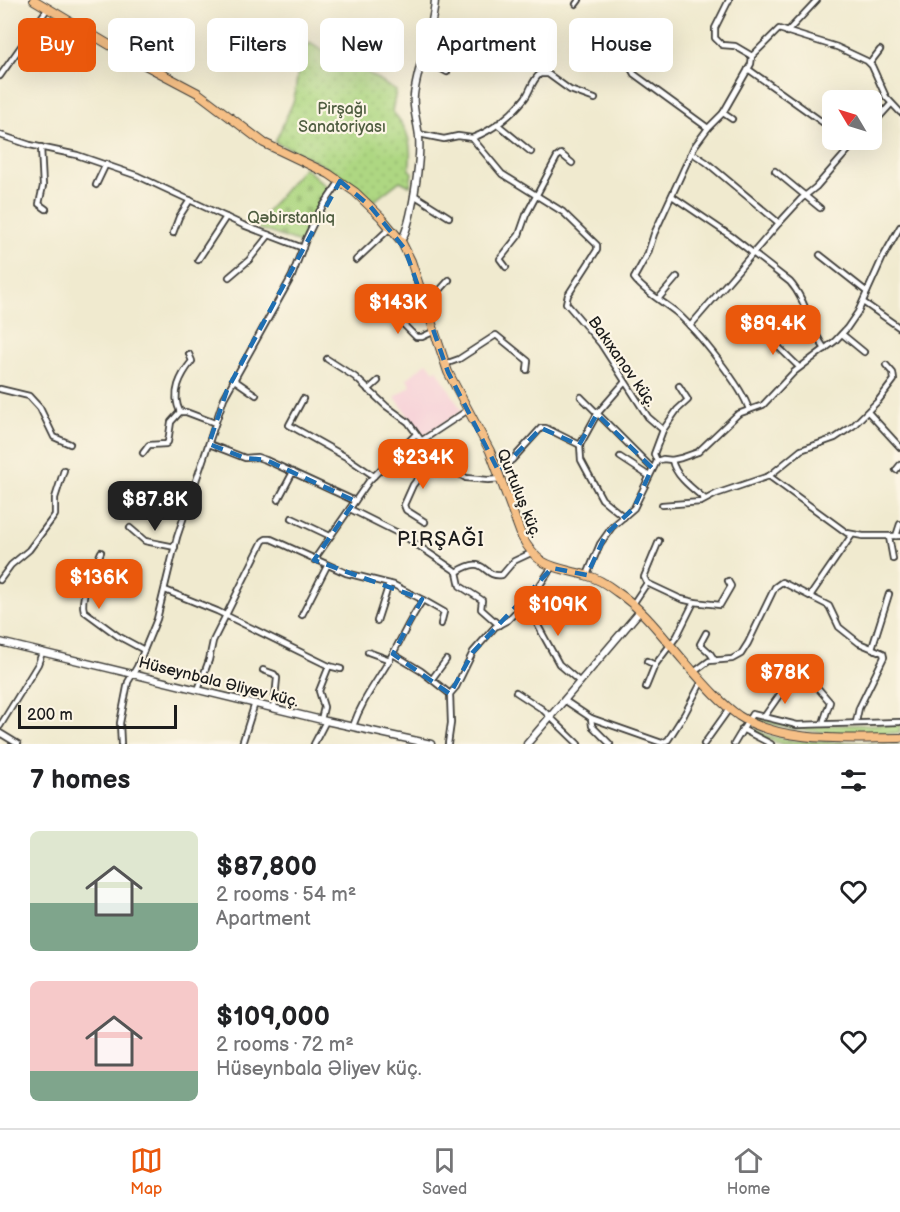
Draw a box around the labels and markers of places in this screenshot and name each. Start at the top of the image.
pin: $143K [356,284,440,335]
pin: $89.4K [724,305,822,356]
pin: $234K [381,439,465,490]
pin: $87.8K [106,481,204,532]
pin: $136K [57,559,141,610]
pin: $109K [516,586,600,637]
pin: $78K [749,654,821,705]

